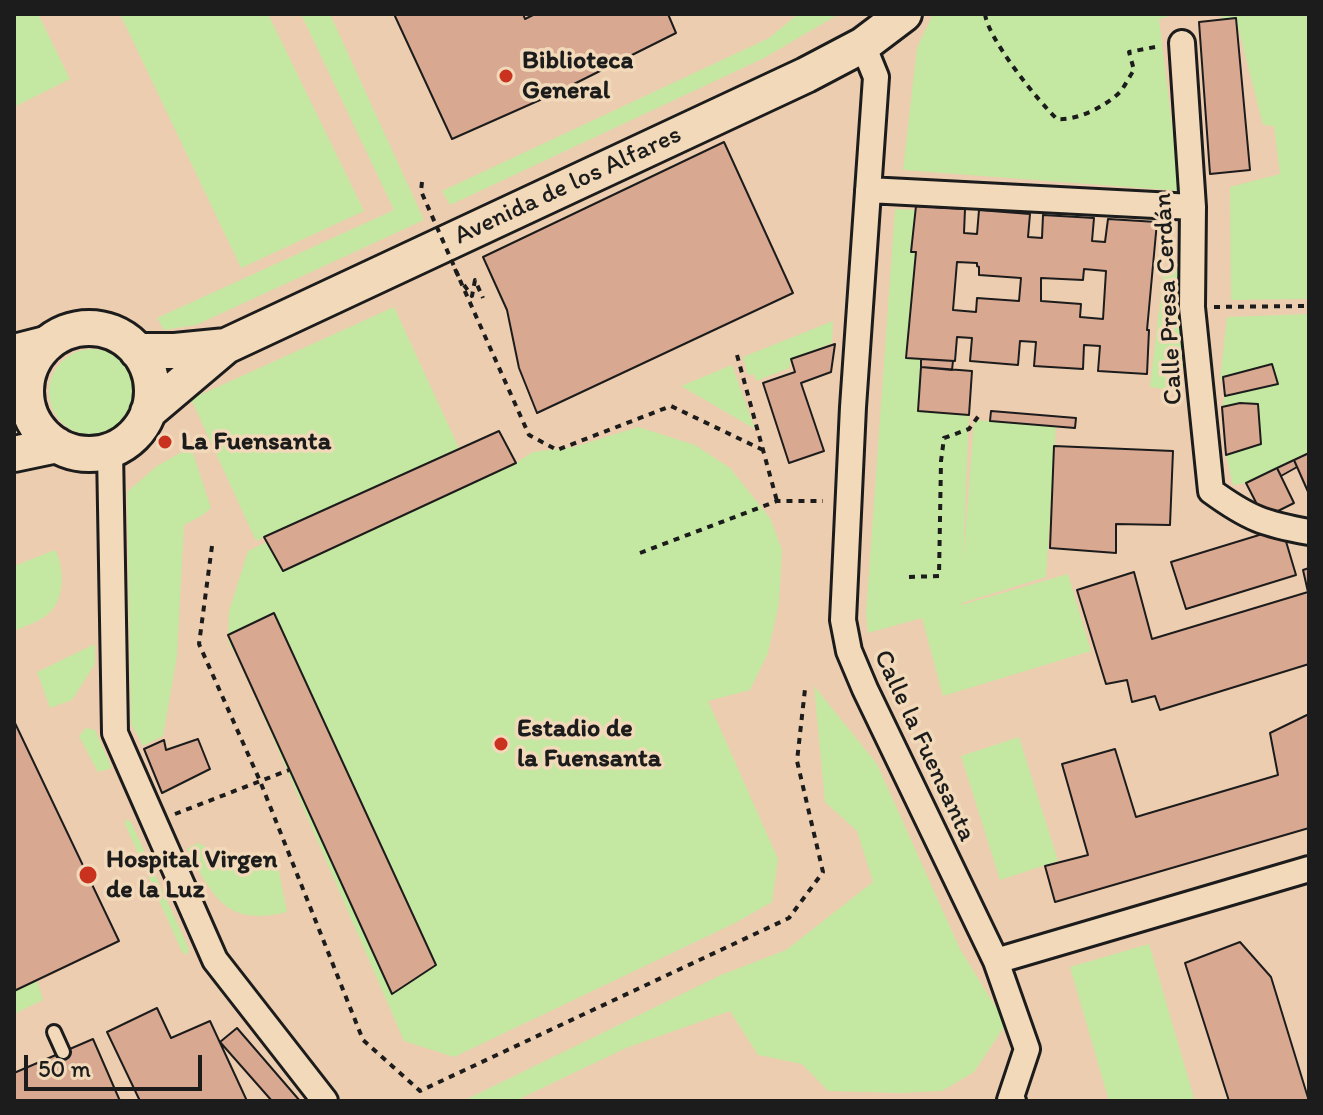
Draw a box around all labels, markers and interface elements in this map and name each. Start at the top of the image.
place label: Biblioteca General [522,45,633,106]
marker: Biblioteca General [497,67,515,85]
street label: Avenida de los Alfares [450,120,686,252]
street label: Calle Presa Cerdán [1148,192,1190,406]
place label: La Fuensanta [181,426,331,458]
marker: La Fuensanta [156,433,174,451]
street label: Calle la Fuensanta [866,645,982,847]
place label: Estadio de la Fuensanta [517,713,661,774]
marker: Estadio de la Fuensanta [492,735,510,753]
place label: Hospital Virgen de la Luz [106,844,277,906]
marker: Hospital Virgen de la Luz [77,864,99,886]
scale bar [28,1039,206,1089]
text: 50 m [38,1054,91,1083]

